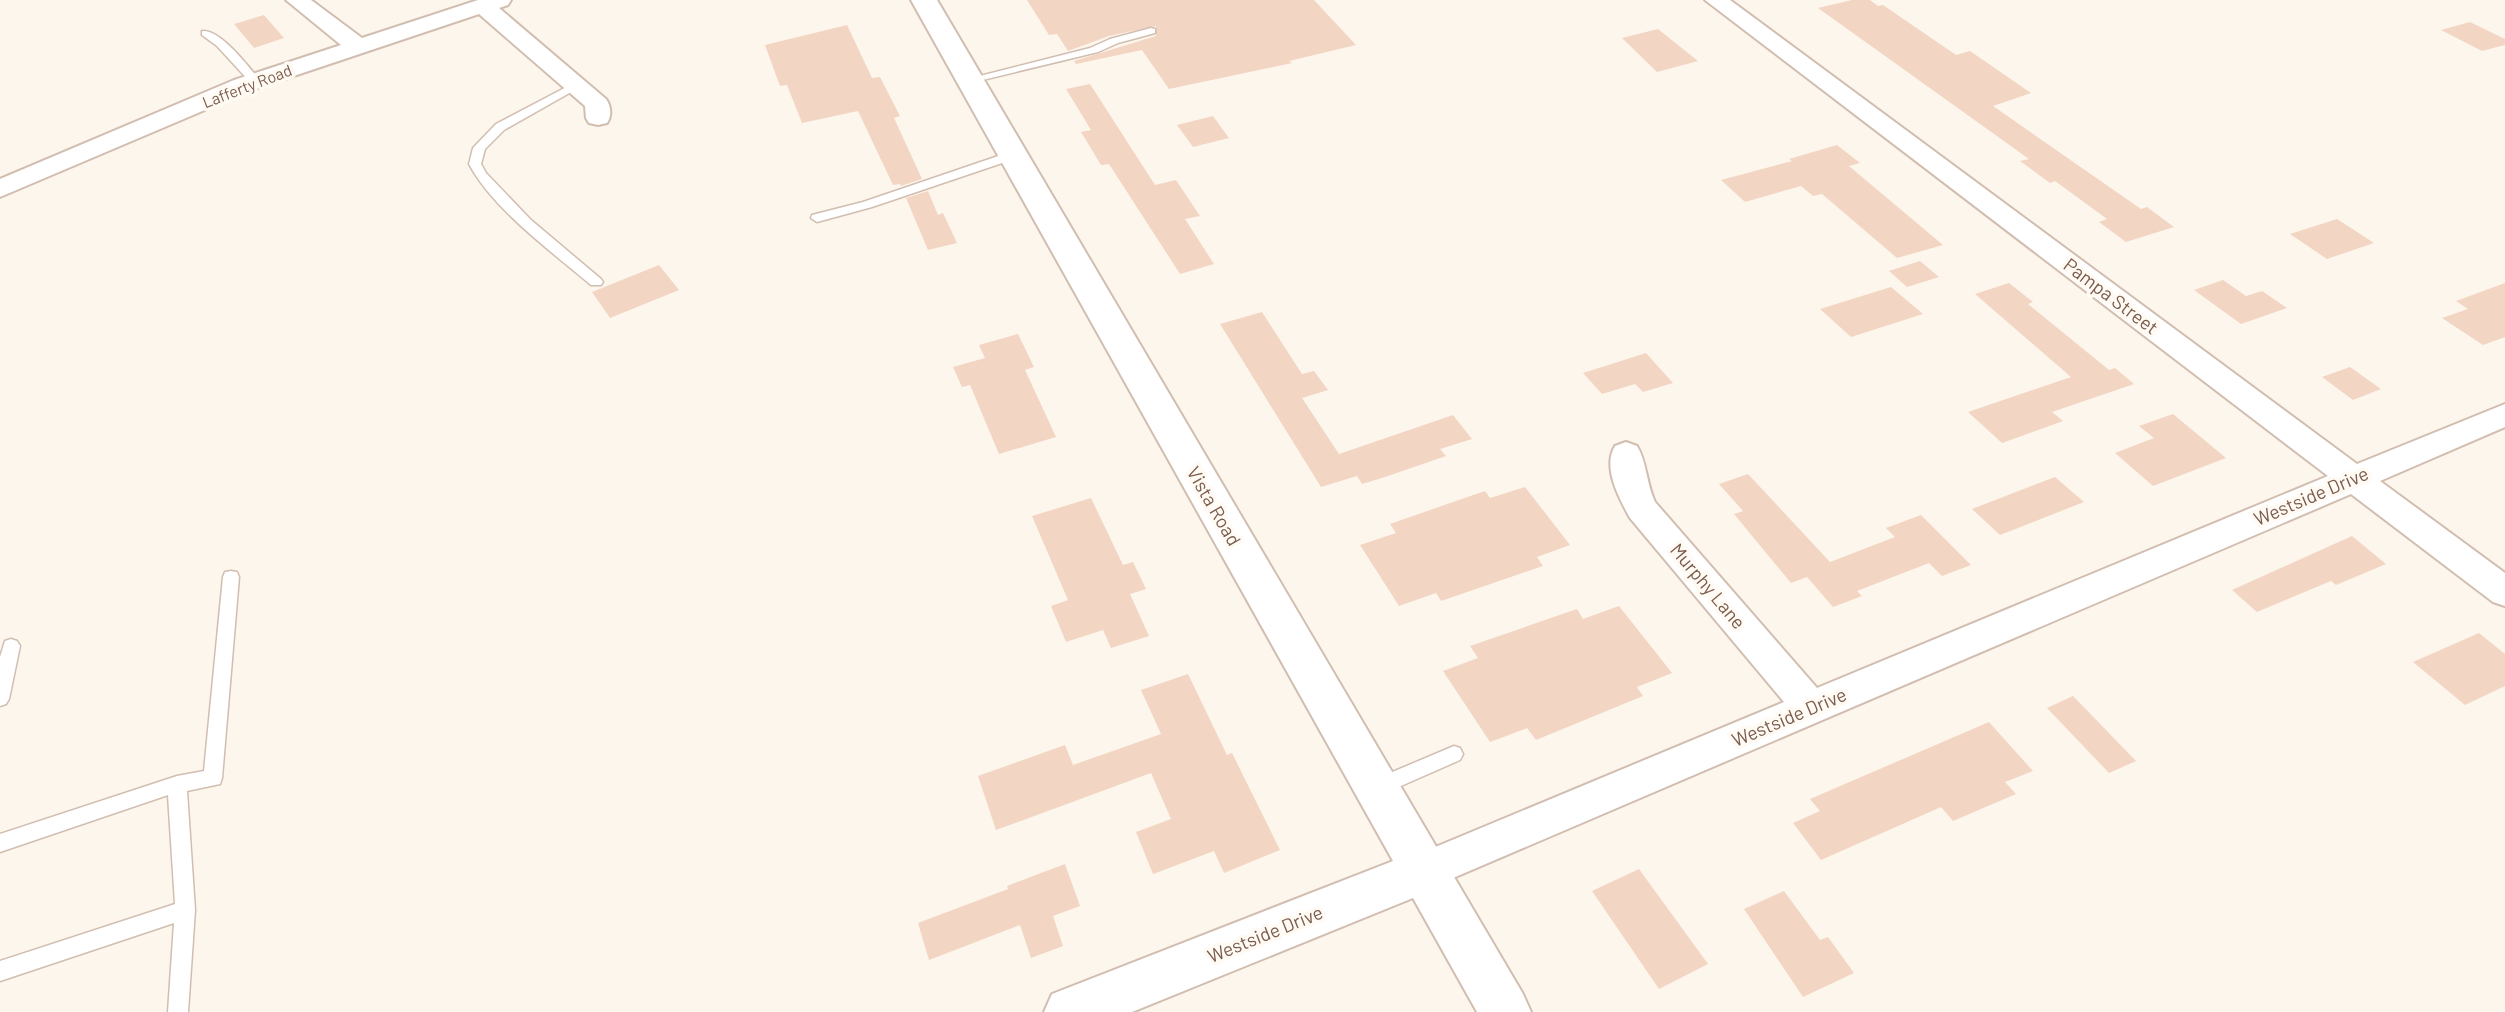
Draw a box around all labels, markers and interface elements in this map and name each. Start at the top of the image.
street label: Lafferty Road [199,60,294,111]
street label: Pampa Street [2059,253,2163,339]
street label: Westside Drive [2250,461,2372,530]
street label: Vista Road [1183,462,1246,549]
street label: Murphy Lane [1666,538,1751,633]
street label: Westside Drive [1728,682,1850,751]
street label: Westside Drive [1204,900,1326,967]

